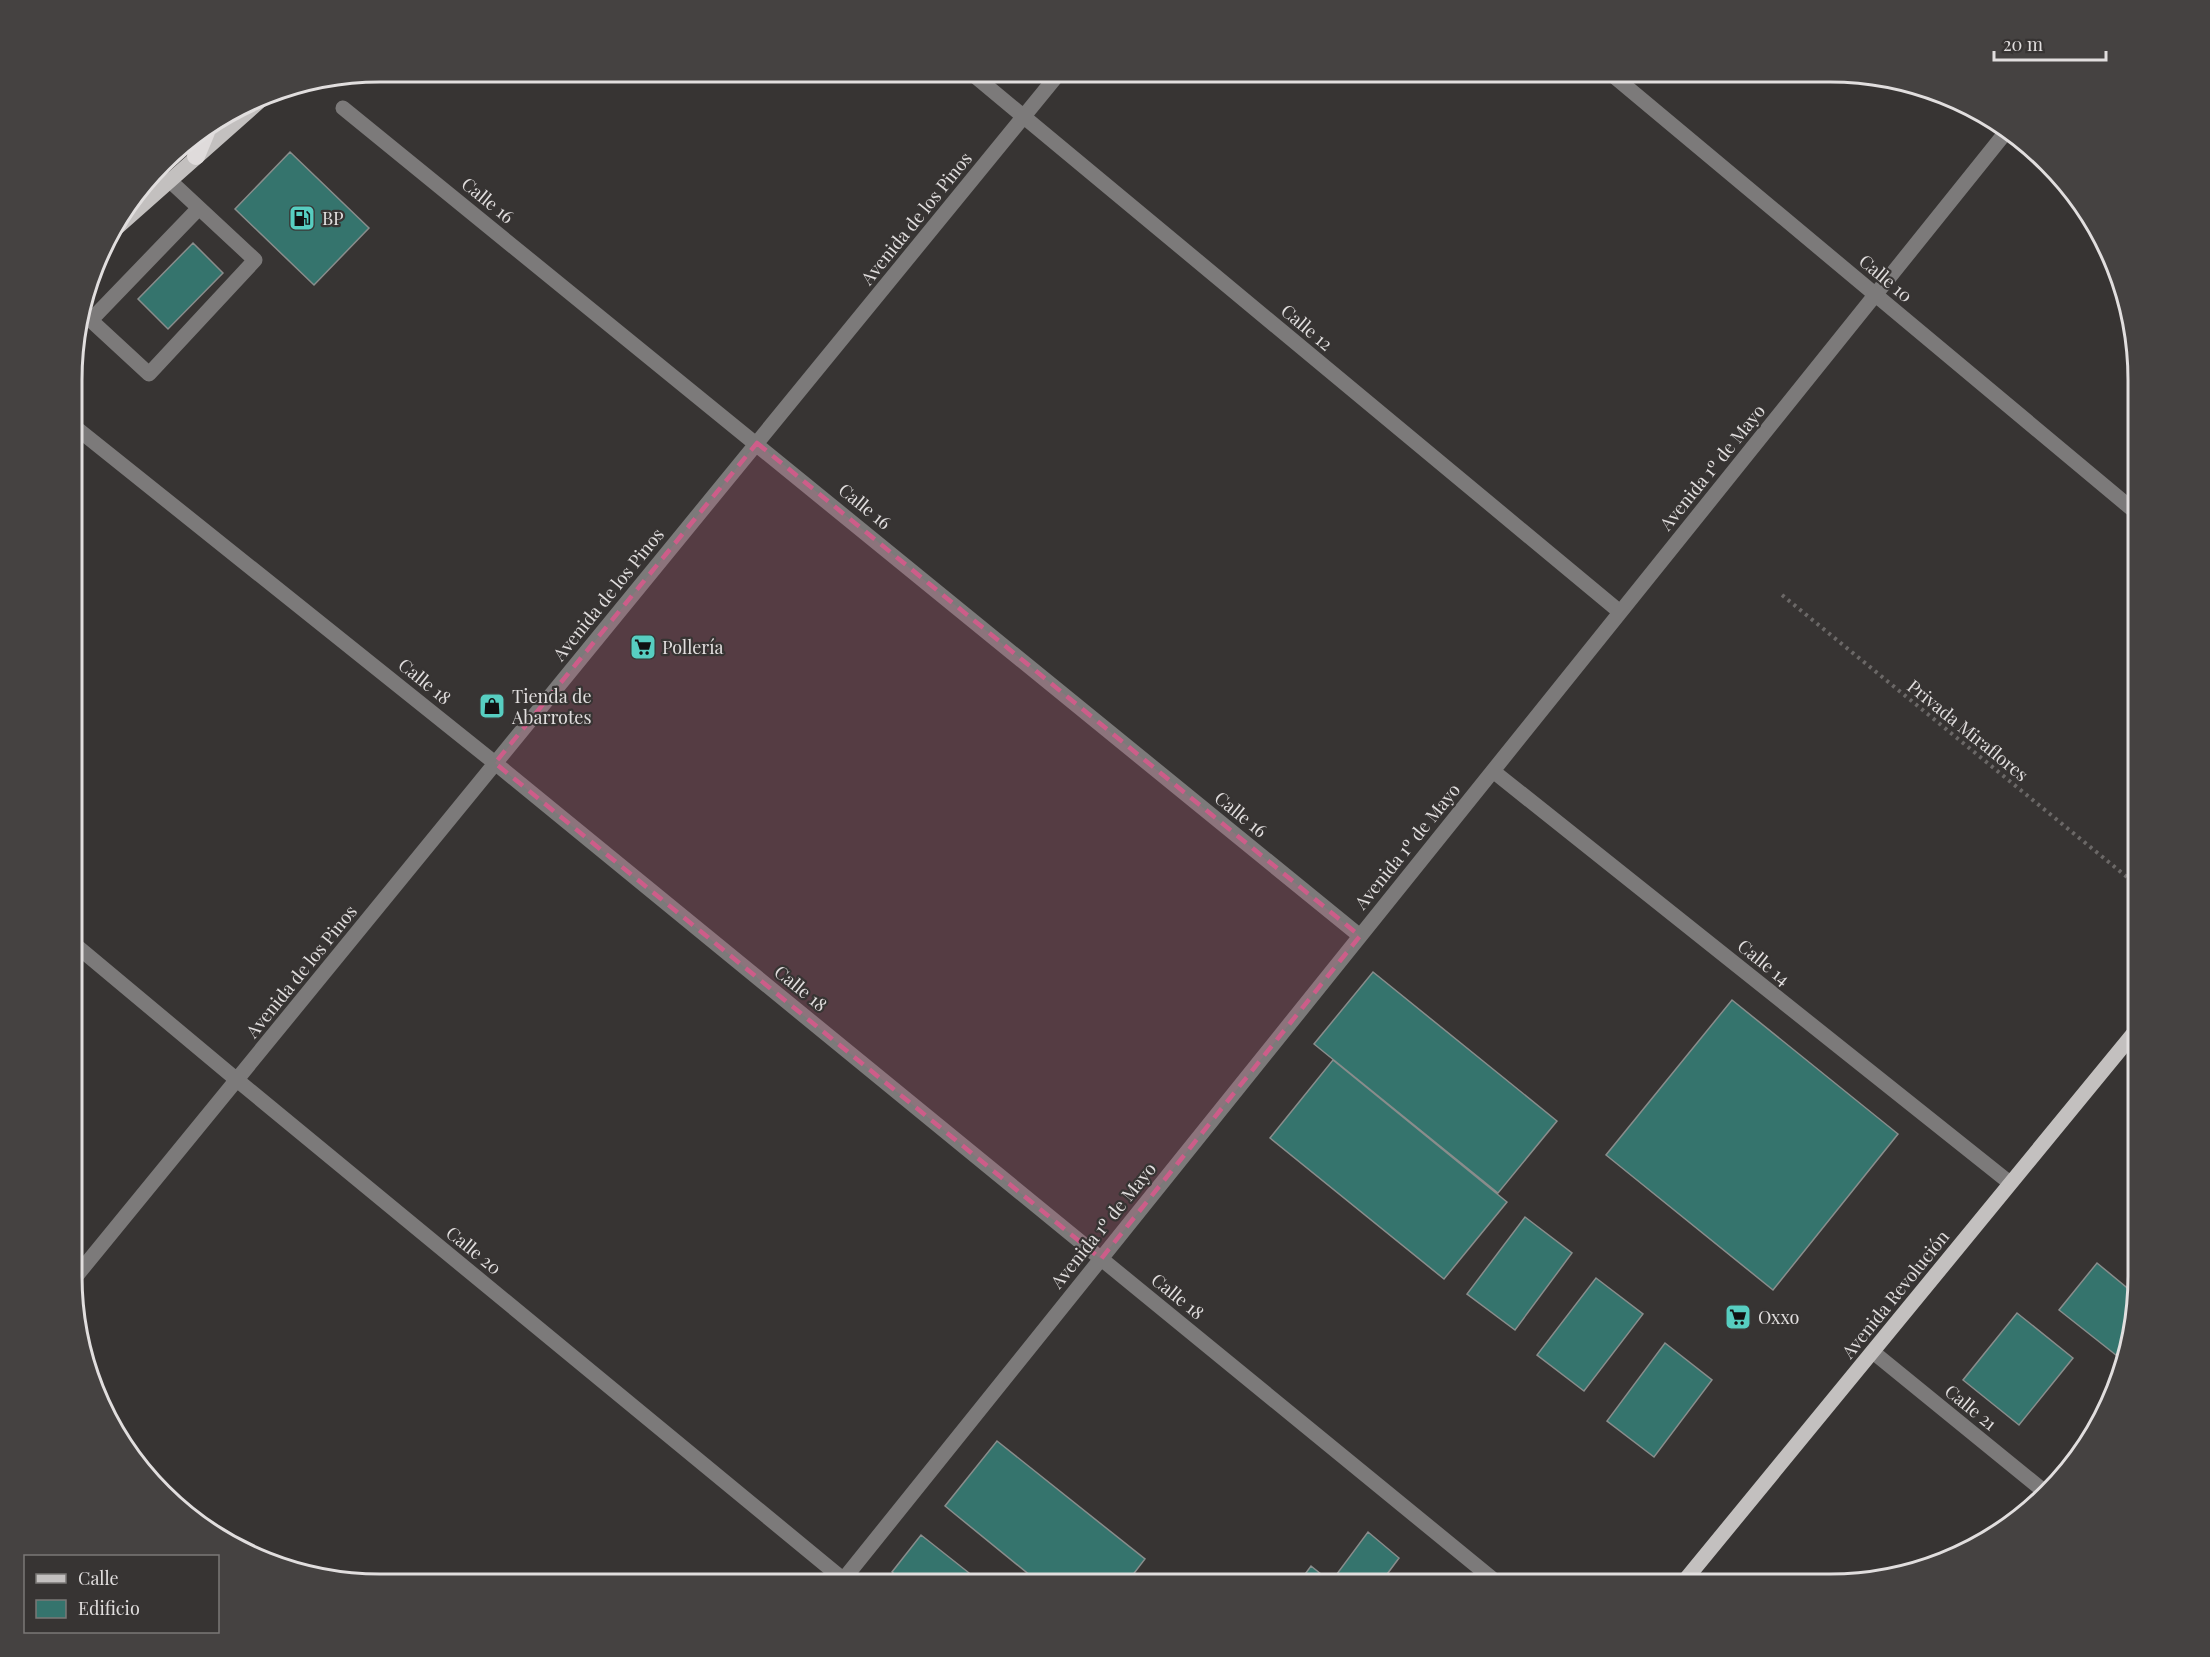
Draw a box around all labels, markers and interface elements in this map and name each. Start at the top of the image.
scale bar [1994,24,2106,62]
text: 20 m [2003,32,2043,56]
street label: Avenida de los Pinos [854,147,977,290]
street label: Calle 16 [457,171,519,229]
fuel station icon: BP [287,203,317,233]
place label: BP [322,206,344,230]
street label: Calle 10 [1854,249,1918,307]
street label: Calle 12 [1276,298,1338,356]
street label: Avenida 1º de Mayo [1653,399,1770,536]
street label: Calle 16 [834,477,896,535]
street label: Avenida de los Pinos [546,523,669,666]
supermarket icon: Pollería [628,632,658,662]
place label: Pollería [662,635,724,659]
street label: Calle 18 [394,652,456,710]
street label: Privada Miraflores [1903,674,2033,786]
place label: Tienda de Abarrotes [511,684,592,729]
shop icon: Tienda de Abarrotes [477,691,507,721]
street label: Avenida 1º de Mayo [1348,778,1465,915]
street label: Calle 16 [1210,785,1272,843]
street label: Avenida de los Pinos [239,900,362,1043]
street label: Calle 14 [1733,934,1795,990]
street label: Calle 18 [770,959,832,1017]
street label: Avenida 1º de Mayo [1044,1157,1161,1294]
street label: Calle 20 [441,1220,507,1280]
street label: Avenida Revolución [1835,1225,1954,1364]
street label: Calle 18 [1147,1267,1209,1325]
supermarket icon: Oxxo [1723,1302,1753,1332]
place label: Oxxo [1758,1305,1799,1329]
street label: Calle 21 [1940,1379,2002,1436]
legend [24,1555,219,1633]
text: Calle [78,1566,119,1590]
text: Edificio [78,1596,140,1620]

